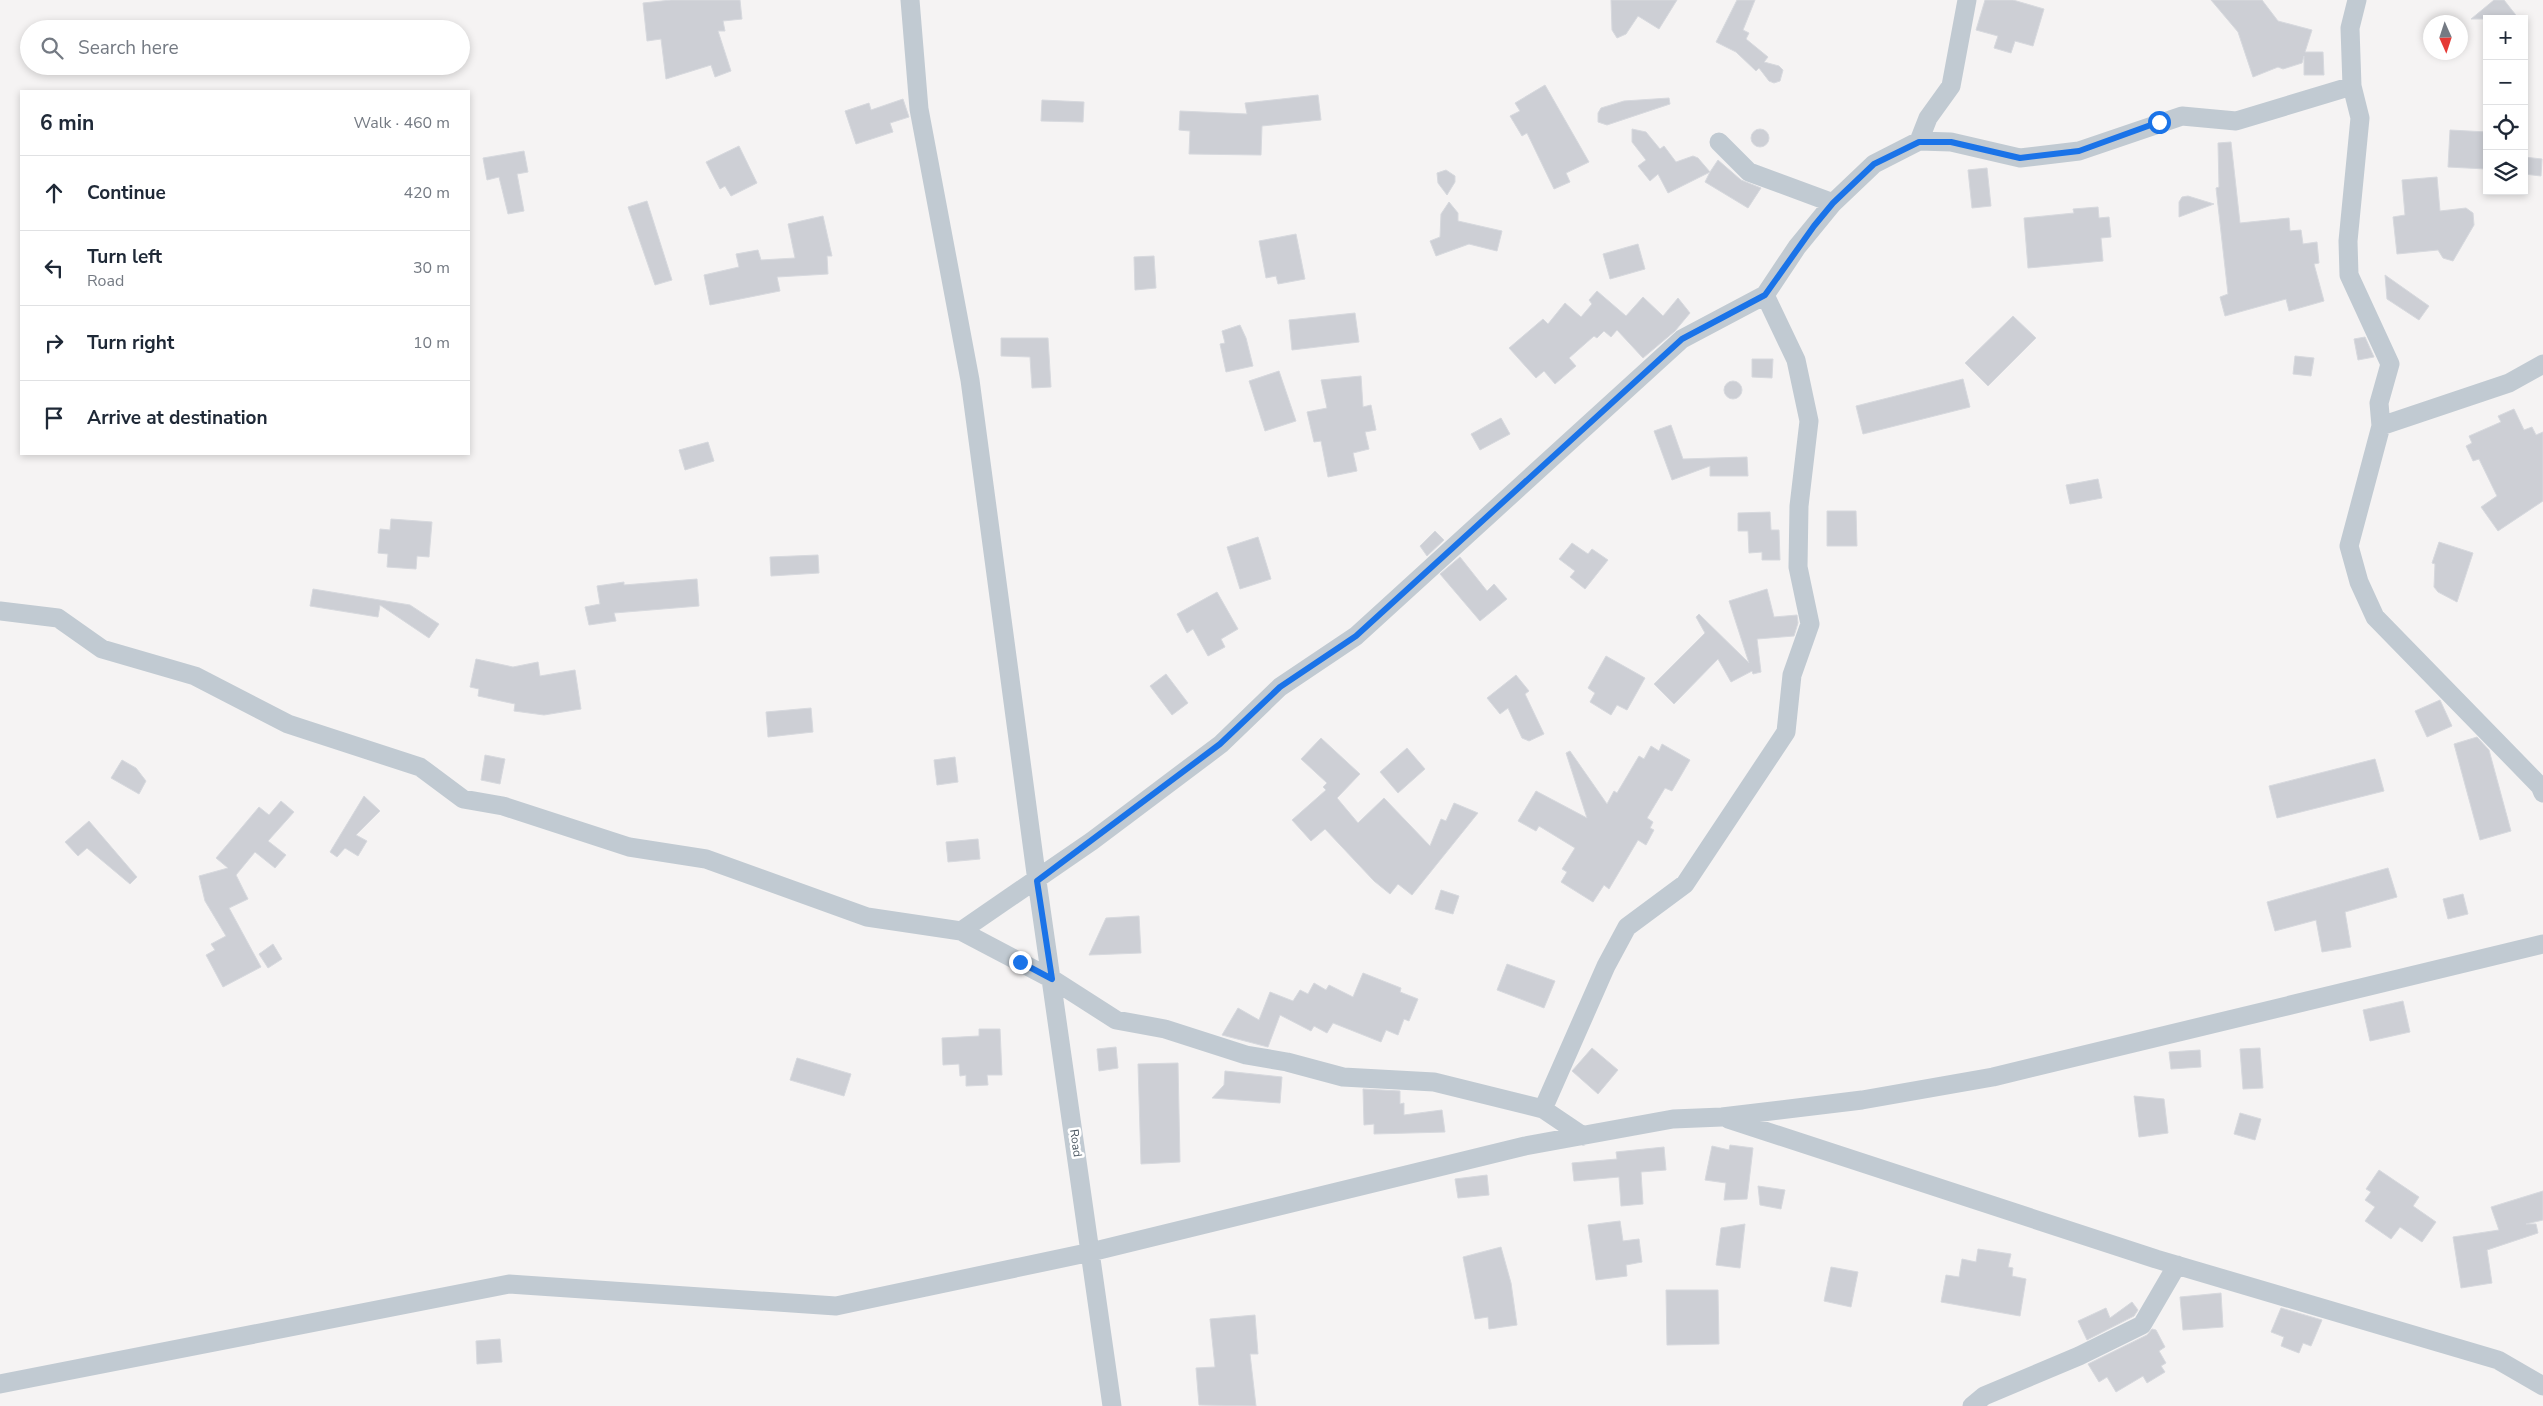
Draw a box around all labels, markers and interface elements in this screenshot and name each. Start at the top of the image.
north arrow [2423,15,2468,60]
map controls [2483,15,2528,195]
button: + [2483,15,2528,60]
search box [20,20,470,75]
icon: search [38,34,66,62]
text: Search here [78,35,179,61]
button: − [2483,60,2528,105]
button: locate [2483,105,2528,150]
text: 6 min [40,109,94,137]
route start [2148,111,2171,134]
text: Walk · 460 m [354,112,450,134]
button: layers [2483,150,2528,195]
icon: ahead [40,179,68,207]
text: Continue [87,180,166,206]
text: 420 m [403,182,450,204]
text: Turn left [87,244,162,270]
icon: left [40,254,68,282]
text: 30 m [413,257,450,279]
text: Road [87,270,124,292]
icon: right [40,329,68,357]
text: Turn right [87,330,174,356]
text: 10 m [413,332,450,354]
icon: arrive [40,404,68,432]
text: Arrive at destination [87,405,268,431]
route end [1009,951,1032,974]
street label: Road [1066,1128,1086,1158]

